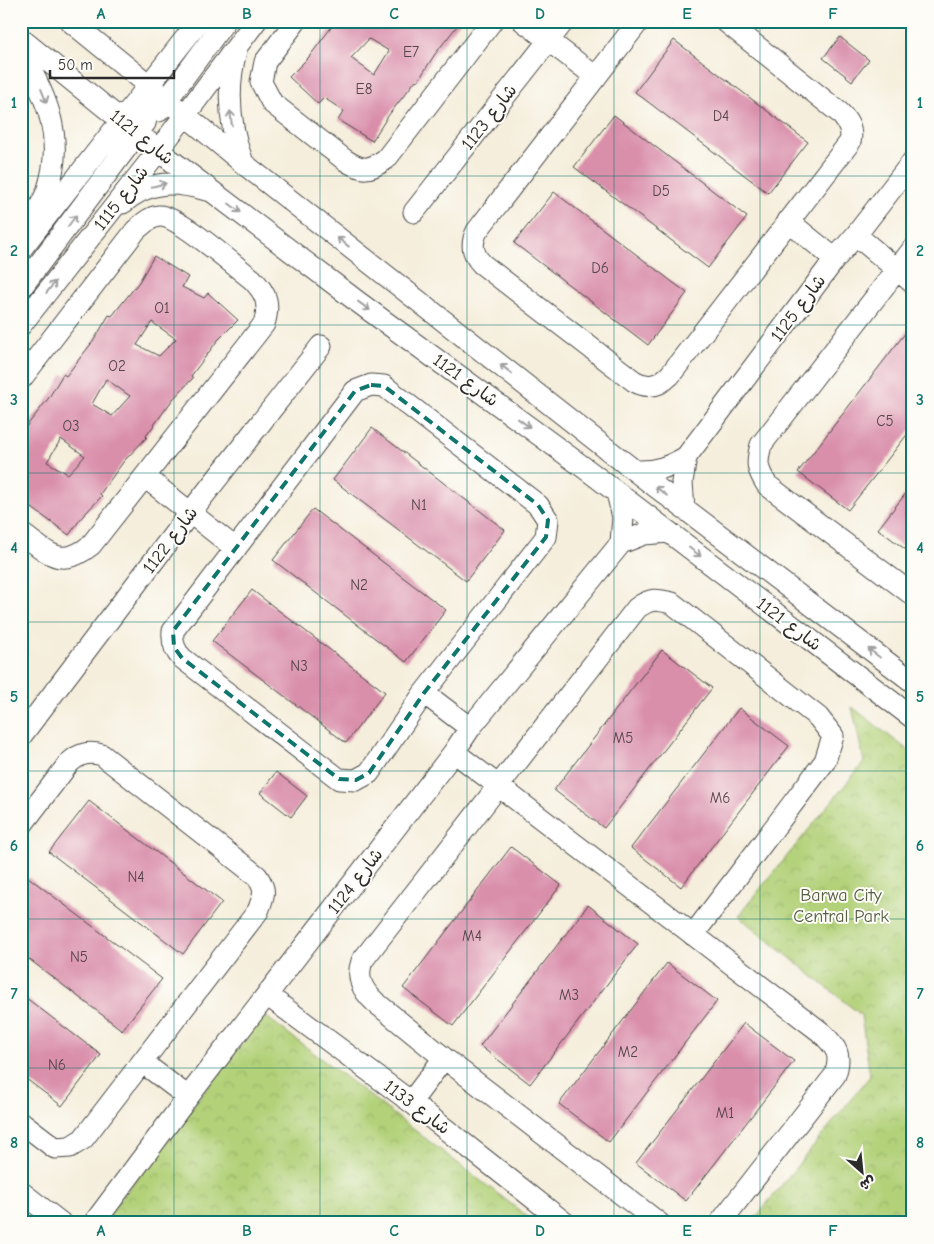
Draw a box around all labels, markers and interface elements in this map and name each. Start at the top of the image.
text: A [97,5,106,23]
text: B [242,5,252,23]
text: C [389,5,399,23]
text: D [535,5,545,23]
text: E [682,5,692,23]
text: F [828,5,838,23]
house number: E7 [403,43,419,61]
scale bar [50,48,174,80]
text: 50 m [58,56,93,74]
house number: E8 [356,80,372,98]
street label: شارع 1123 [457,80,522,155]
one-way arrow [40,88,49,103]
text: 1 [11,94,17,112]
text: 1 [917,94,923,112]
street label: شارع 1121 [105,105,178,170]
house number: D4 [713,107,729,125]
one-way arrow [226,110,236,126]
street label: شارع 1115 [90,162,154,235]
one-way arrow [150,180,166,189]
house number: D5 [652,182,670,200]
one-way arrow [228,203,242,213]
one-way arrow [67,214,77,228]
one-way arrow [336,237,350,247]
text: 2 [10,242,18,260]
text: 2 [916,242,924,260]
house number: D6 [591,259,609,277]
street label: شارع 1125 [766,271,831,347]
one-way arrow [46,280,57,293]
house number: O1 [154,299,170,317]
one-way arrow [357,301,371,311]
street label: شارع 1121 [428,350,503,412]
house number: O2 [108,357,126,375]
one-way arrow [500,363,513,374]
text: 3 [10,391,18,409]
text: 3 [916,391,924,409]
house number: C5 [876,412,894,430]
house number: O3 [62,417,80,435]
one-way arrow [517,418,531,428]
one-way arrow [654,486,668,496]
house number: N1 [411,496,427,514]
street label: شارع 1122 [139,503,203,578]
text: 4 [10,539,18,557]
text: 4 [916,539,924,557]
one-way arrow [688,547,702,557]
house number: N2 [350,576,368,594]
street label: شارع 1121 [752,593,825,656]
one-way arrow [868,647,881,658]
house number: N3 [290,657,308,675]
text: 5 [10,688,18,706]
text: 5 [916,688,924,706]
house number: M5 [613,729,633,747]
house number: M6 [710,789,730,807]
text: 6 [10,837,18,855]
text: 6 [916,837,924,855]
street label: شارع 1124 [323,844,388,919]
house number: N4 [127,868,145,886]
park label: Barwa City Central Park [793,885,889,927]
house number: M4 [462,927,482,945]
house number: N5 [70,948,88,966]
text: 7 [10,985,18,1003]
text: 7 [916,985,924,1003]
house number: M3 [559,986,579,1004]
house number: M2 [618,1043,638,1061]
house number: N6 [48,1056,66,1074]
street label: شارع 1133 [379,1076,454,1140]
house number: M1 [716,1104,734,1122]
text: 8 [10,1134,18,1152]
text: 8 [916,1134,924,1152]
north arrow [836,1146,886,1196]
text: ش [857,1172,878,1194]
text: A [97,1222,106,1240]
text: B [242,1222,252,1240]
text: C [389,1222,399,1240]
text: D [535,1222,545,1240]
text: E [682,1222,692,1240]
text: F [828,1222,838,1240]

